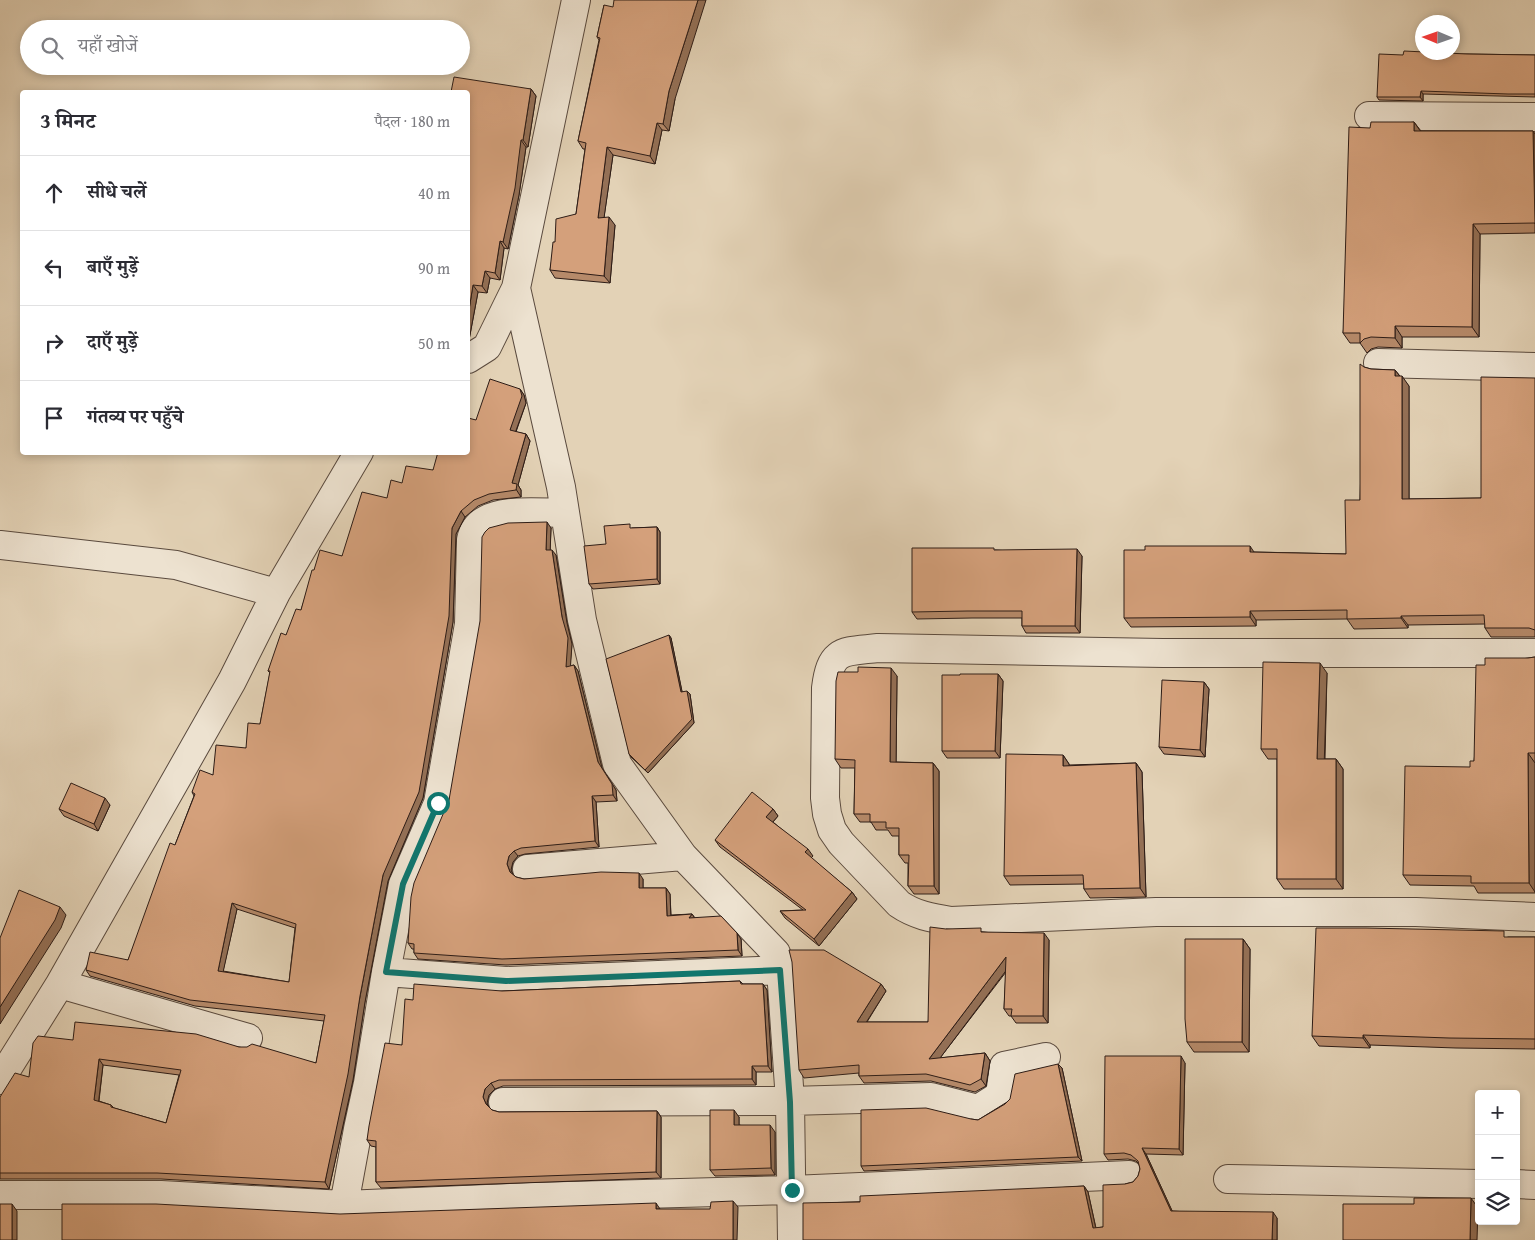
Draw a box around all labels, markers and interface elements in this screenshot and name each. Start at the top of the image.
north arrow [1415,15,1460,60]
search box [20,20,470,75]
text: यहाँ खोजें [78,31,138,59]
icon: search [38,34,66,62]
text: 3 मिनट [40,105,95,136]
text: पैदल · 180 m [374,109,450,133]
text: सीधे चलें [87,177,146,205]
icon: ahead [40,179,68,207]
text: 40 m [418,181,450,205]
text: बाएँ मुड़ें [87,252,138,280]
icon: left [40,254,68,282]
text: 90 m [418,256,450,280]
text: दाएँ मुड़ें [87,327,138,355]
icon: right [40,329,68,357]
text: 50 m [418,331,450,355]
text: गंतव्य पर पहुँचे [87,402,183,430]
icon: arrive [40,404,68,432]
route start [427,792,450,815]
map controls [1475,1090,1520,1225]
button: + [1475,1090,1520,1135]
button: − [1475,1135,1520,1180]
route end [781,1179,804,1202]
button: layers [1475,1180,1520,1225]

